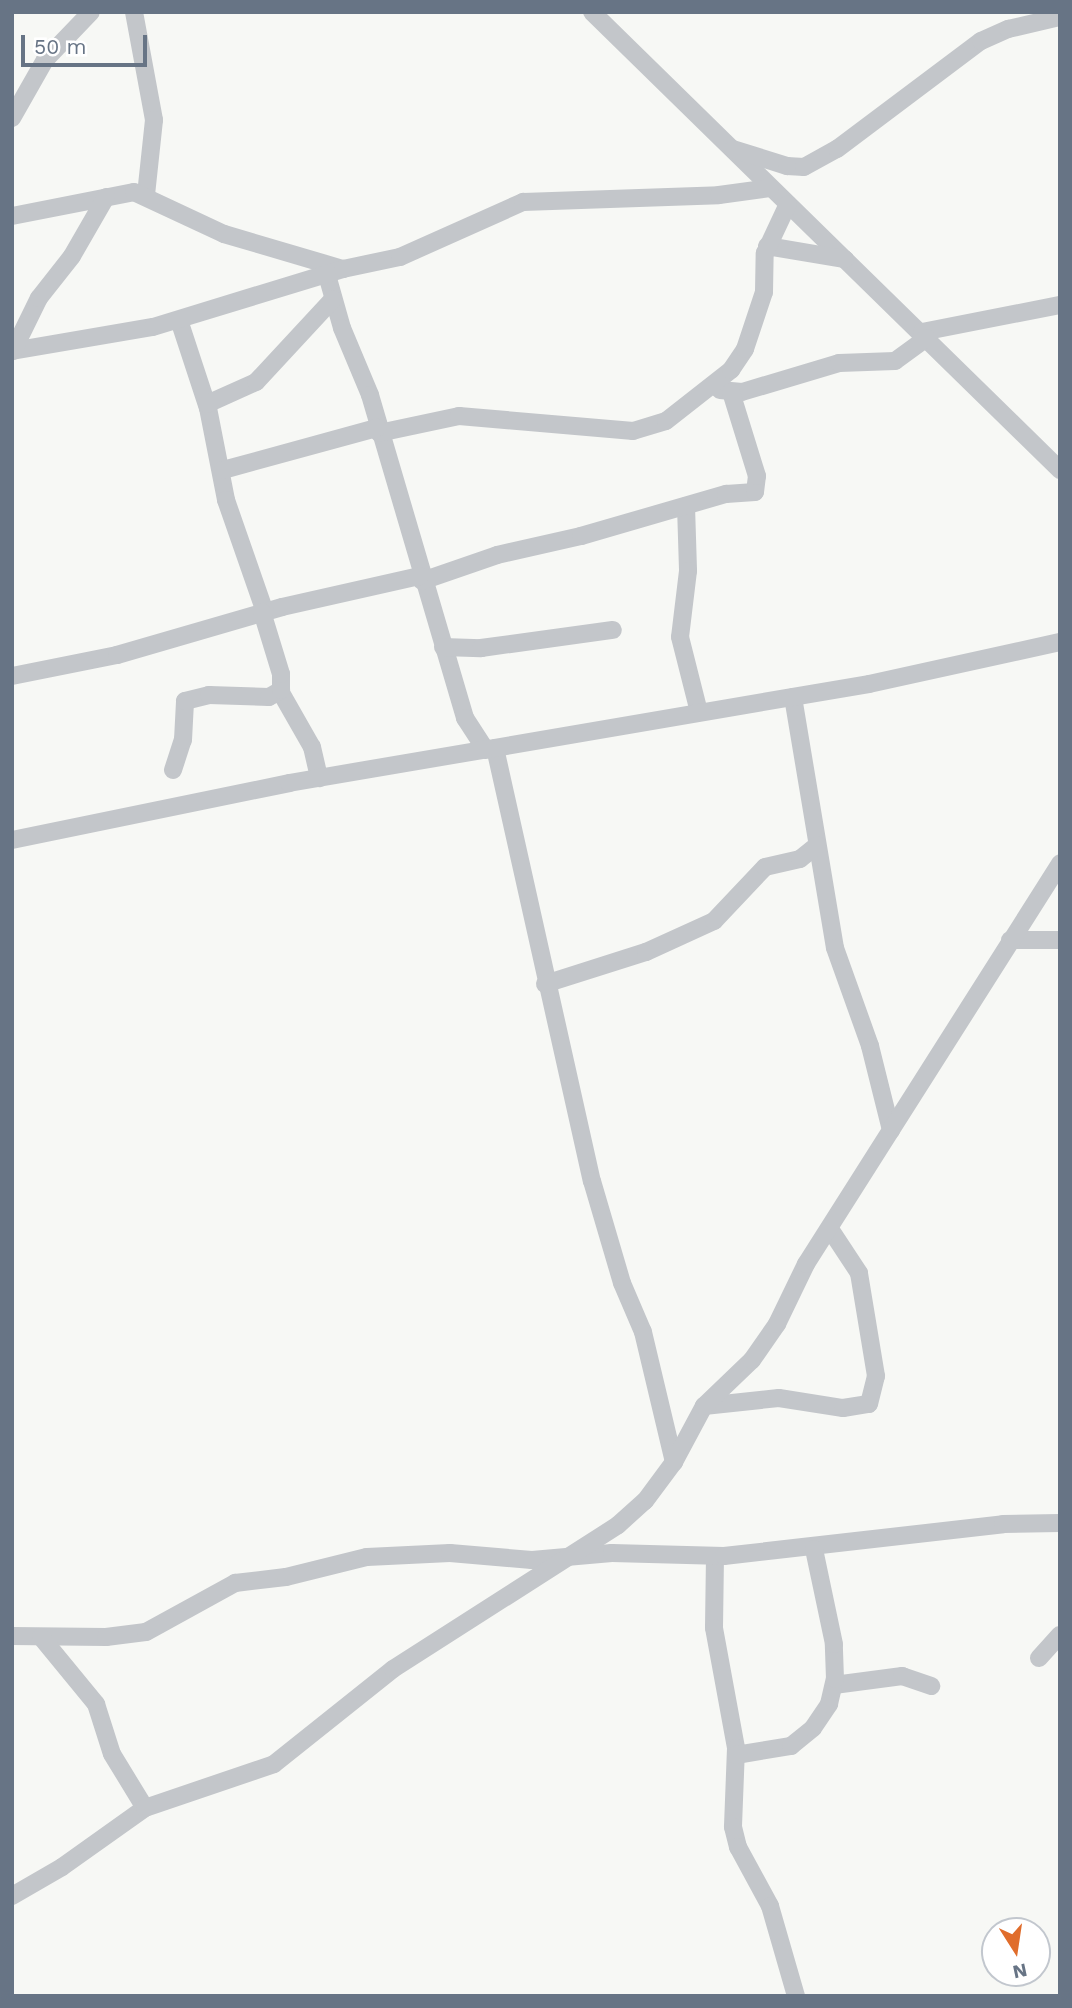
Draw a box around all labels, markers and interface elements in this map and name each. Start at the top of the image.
scale bar [24,21,150,65]
text: 50 m [34,34,86,59]
north arrow [981,1917,1051,1987]
text: N [1011,1958,1029,1984]

